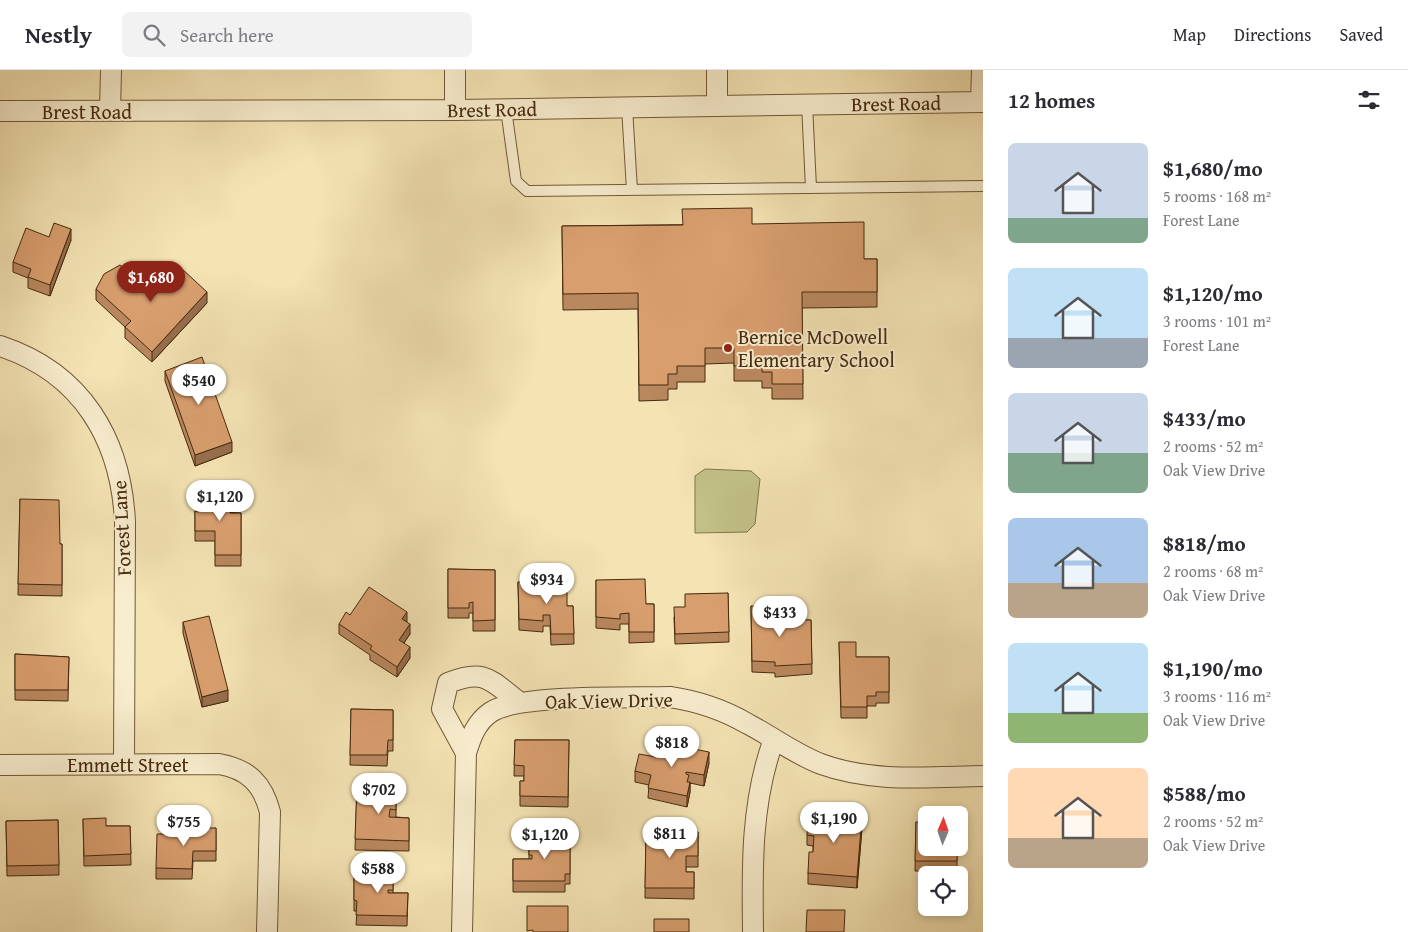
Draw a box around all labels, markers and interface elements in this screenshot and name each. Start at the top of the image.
search box [122,12,472,57]
text: Nestly [25,17,92,52]
icon: search [140,21,168,49]
text: Search here [180,21,274,49]
text: Map [1173,21,1206,48]
text: Directions [1234,21,1311,48]
text: Saved [1339,21,1383,48]
text: 12 homes [1008,85,1095,116]
icon: filters [1355,86,1383,114]
street label: Brest Road [851,88,942,118]
street label: Brest Road [447,94,538,124]
street label: Brest Road [42,97,132,126]
text: $1,680/mo [1163,153,1263,184]
icon: home [1048,163,1108,223]
text: 5 rooms · 168 m² [1163,184,1271,208]
text: Forest Lane [1163,208,1240,232]
pin: $1,680 [110,260,192,303]
text: $1,680 [128,265,174,289]
text: $1,120/mo [1163,278,1263,309]
icon: home [1048,288,1108,348]
text: 3 rooms · 101 m² [1163,309,1271,333]
place label: Bernice McDowell Elementary School [738,322,895,374]
text: Forest Lane [1163,333,1240,357]
marker: Bernice McDowell Elementary School [722,342,734,354]
pin: $540 [169,364,229,406]
text: $540 [182,368,216,392]
text: $433/mo [1163,403,1246,434]
icon: home [1048,413,1108,473]
text: 2 rooms · 52 m² [1163,434,1263,458]
text: Oak View Drive [1163,458,1265,482]
street label: Forest Lane [104,479,138,577]
pin: $1,120 [179,480,261,522]
text: $1,120 [197,484,243,508]
text: $818/mo [1163,528,1246,559]
icon: home [1048,538,1108,598]
text: 2 rooms · 68 m² [1163,559,1263,583]
pin: $934 [517,562,577,605]
text: $934 [530,567,564,591]
text: Oak View Drive [1163,583,1265,607]
pin: $433 [750,596,810,638]
text: $433 [763,600,797,624]
text: $1,190/mo [1163,653,1263,684]
icon: home [1048,663,1108,723]
street label: Oak View Drive [545,684,673,716]
text: 3 rooms · 116 m² [1163,684,1271,708]
text: Oak View Drive [1163,708,1265,732]
pin: $818 [642,726,702,768]
text: $818 [655,730,689,754]
street label: Emmett Street [67,750,189,779]
pin: $702 [349,772,409,815]
text: $702 [362,777,396,801]
text: $588/mo [1163,778,1246,809]
icon: home [1048,788,1108,848]
pin: $1,190 [793,802,875,844]
pin: $755 [154,804,214,847]
text: $1,190 [811,806,857,830]
north arrow [918,806,968,856]
map controls [918,806,968,916]
text: $755 [167,809,201,833]
text: 2 rooms · 52 m² [1163,809,1263,833]
pin: $811 [640,816,700,859]
pin: $1,120 [504,818,586,860]
text: $811 [653,821,687,845]
text: $1,120 [522,822,568,846]
text: Oak View Drive [1163,833,1265,857]
pin: $588 [348,852,408,894]
text: $588 [361,856,395,880]
button: locate [918,866,968,916]

